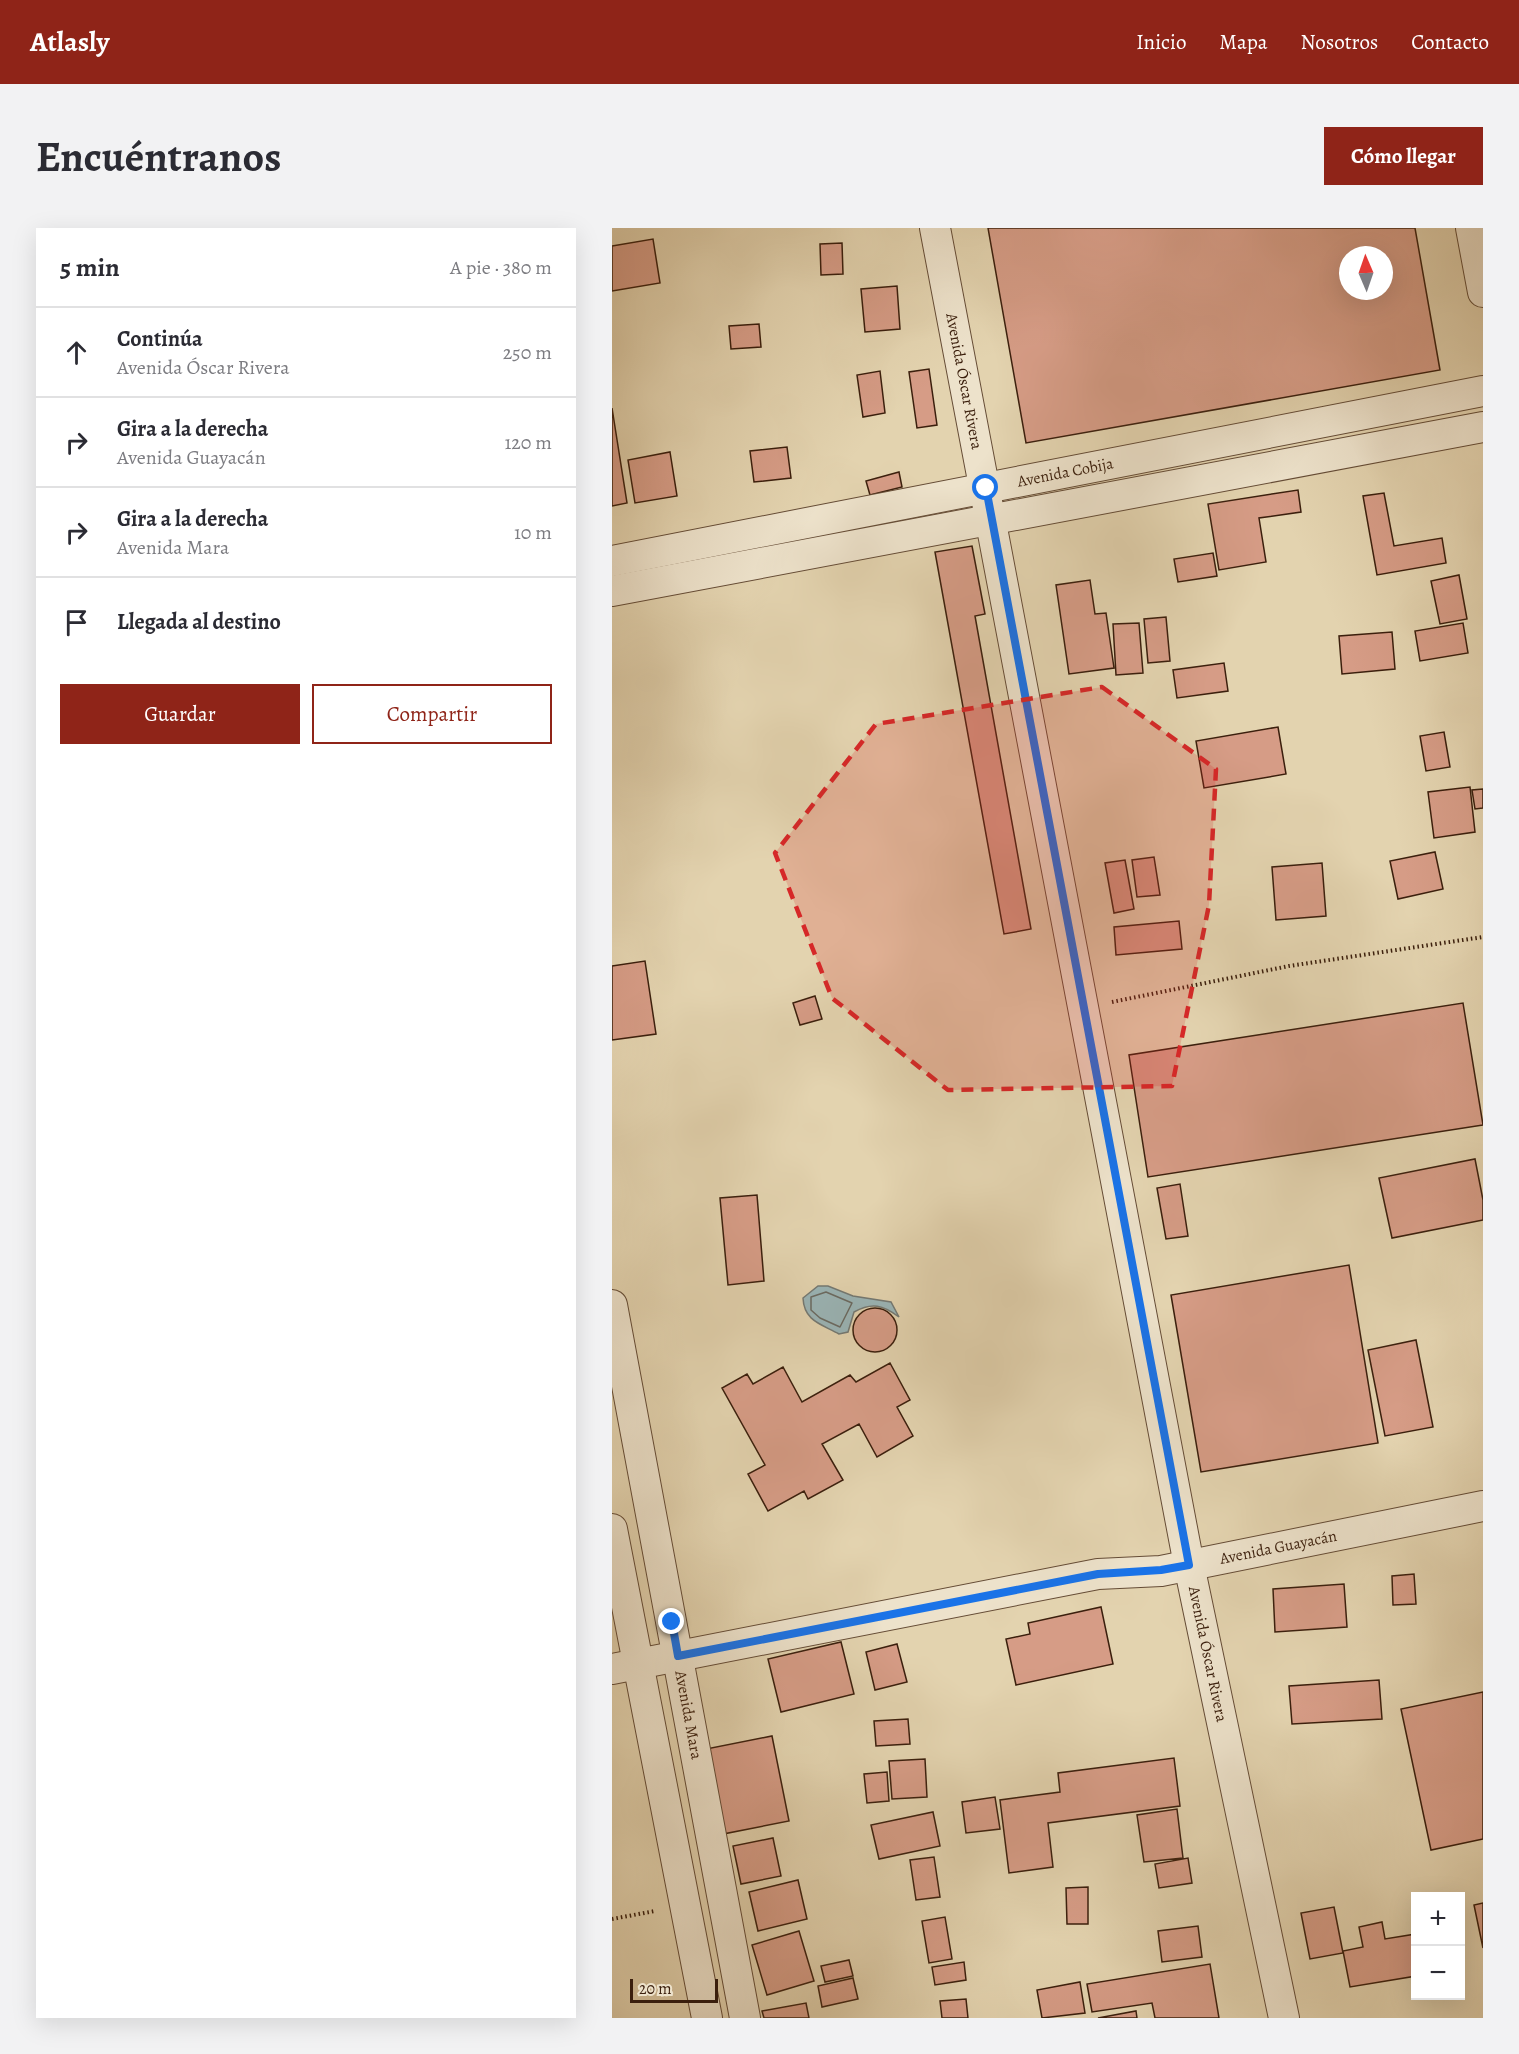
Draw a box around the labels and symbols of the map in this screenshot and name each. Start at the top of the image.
north arrow [1339,246,1393,300]
street label: Avenida Óscar Rivera [940,310,988,452]
street label: Avenida Cobija [1015,452,1116,493]
route start [972,474,998,500]
street label: Avenida Guayacán [1217,1525,1339,1570]
street label: Avenida Óscar Rivera [1183,1583,1233,1725]
route end [658,1608,684,1634]
street label: Avenida Mara [669,1668,708,1762]
scale bar [630,1976,718,2004]

